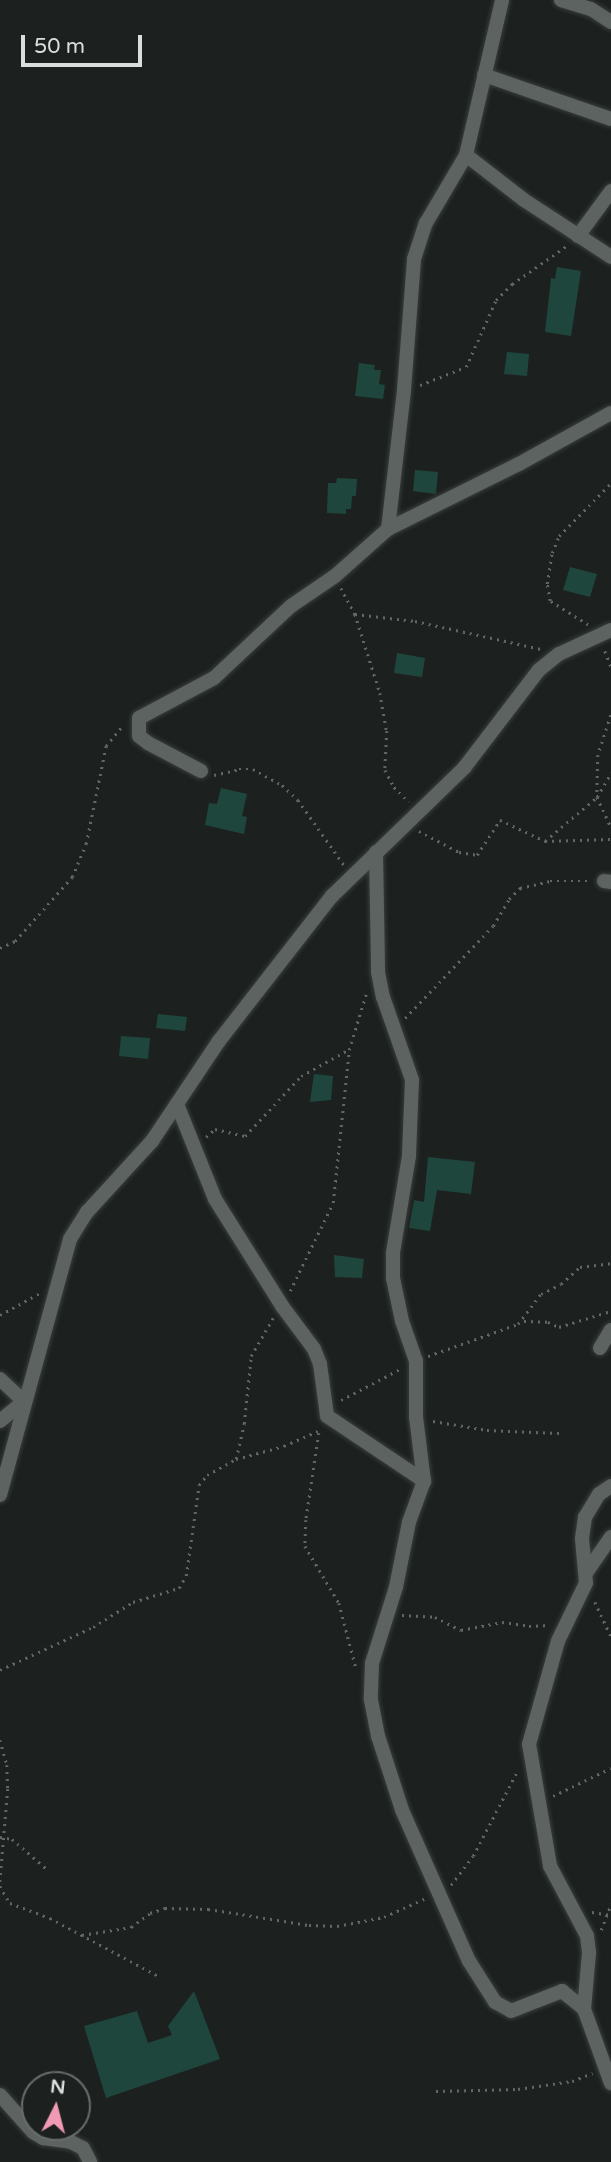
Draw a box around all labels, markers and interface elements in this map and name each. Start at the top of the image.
scale bar [24,21,145,65]
text: 50 m [34,34,85,59]
north arrow [21,2071,91,2141]
text: N [49,2075,67,2099]

